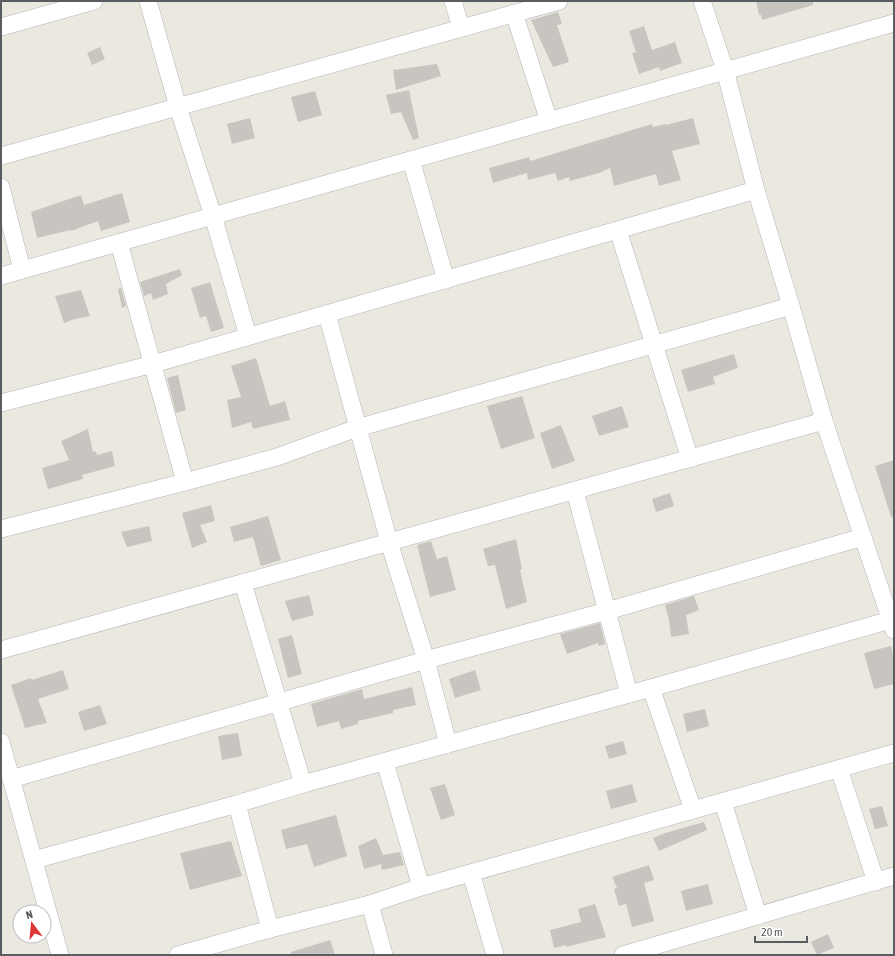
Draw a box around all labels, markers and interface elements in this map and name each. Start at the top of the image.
north arrow [12,904,52,944]
text: N [24,908,34,921]
scale bar [755,918,807,944]
text: 20 m [761,925,783,939]

